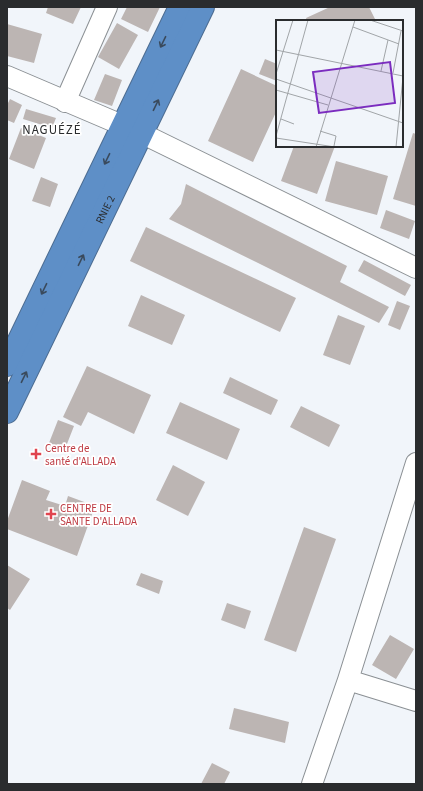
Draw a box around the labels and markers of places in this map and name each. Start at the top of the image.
place label: Centre de santé d'ALLADA [45,441,116,469]
marker: Centre de santé d'ALLADA [30,448,42,460]
place label: CENTRE DE SANTE D'ALLADA [60,501,137,529]
marker: CENTRE DE SANTE D'ALLADA [45,508,57,520]

